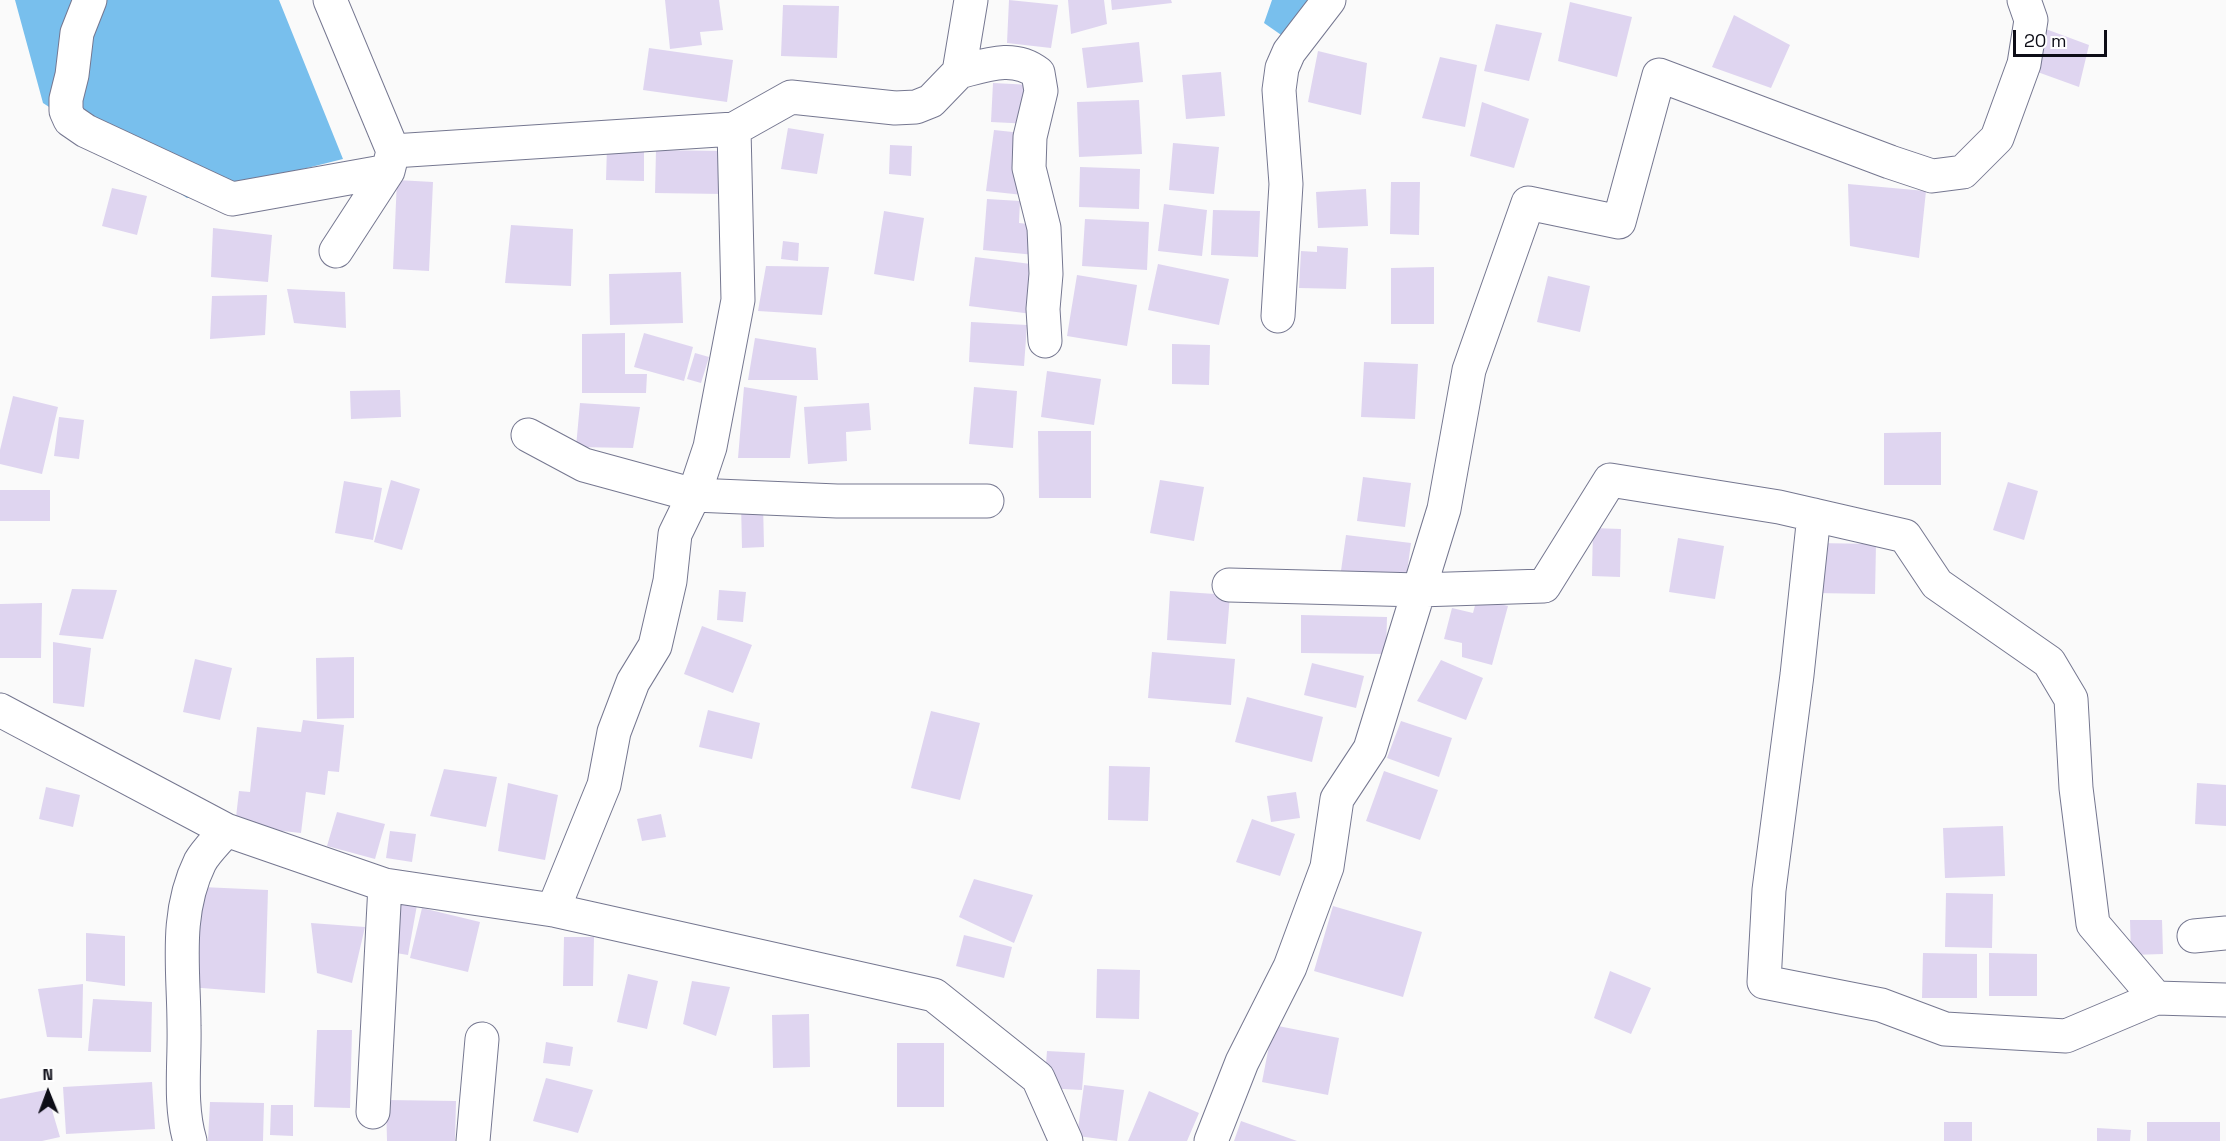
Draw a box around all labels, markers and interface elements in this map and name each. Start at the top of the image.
scale bar [2016,18,2110,56]
text: 20 m [2024,29,2067,52]
north arrow [18,1063,78,1123]
text: N [42,1064,53,1085]

